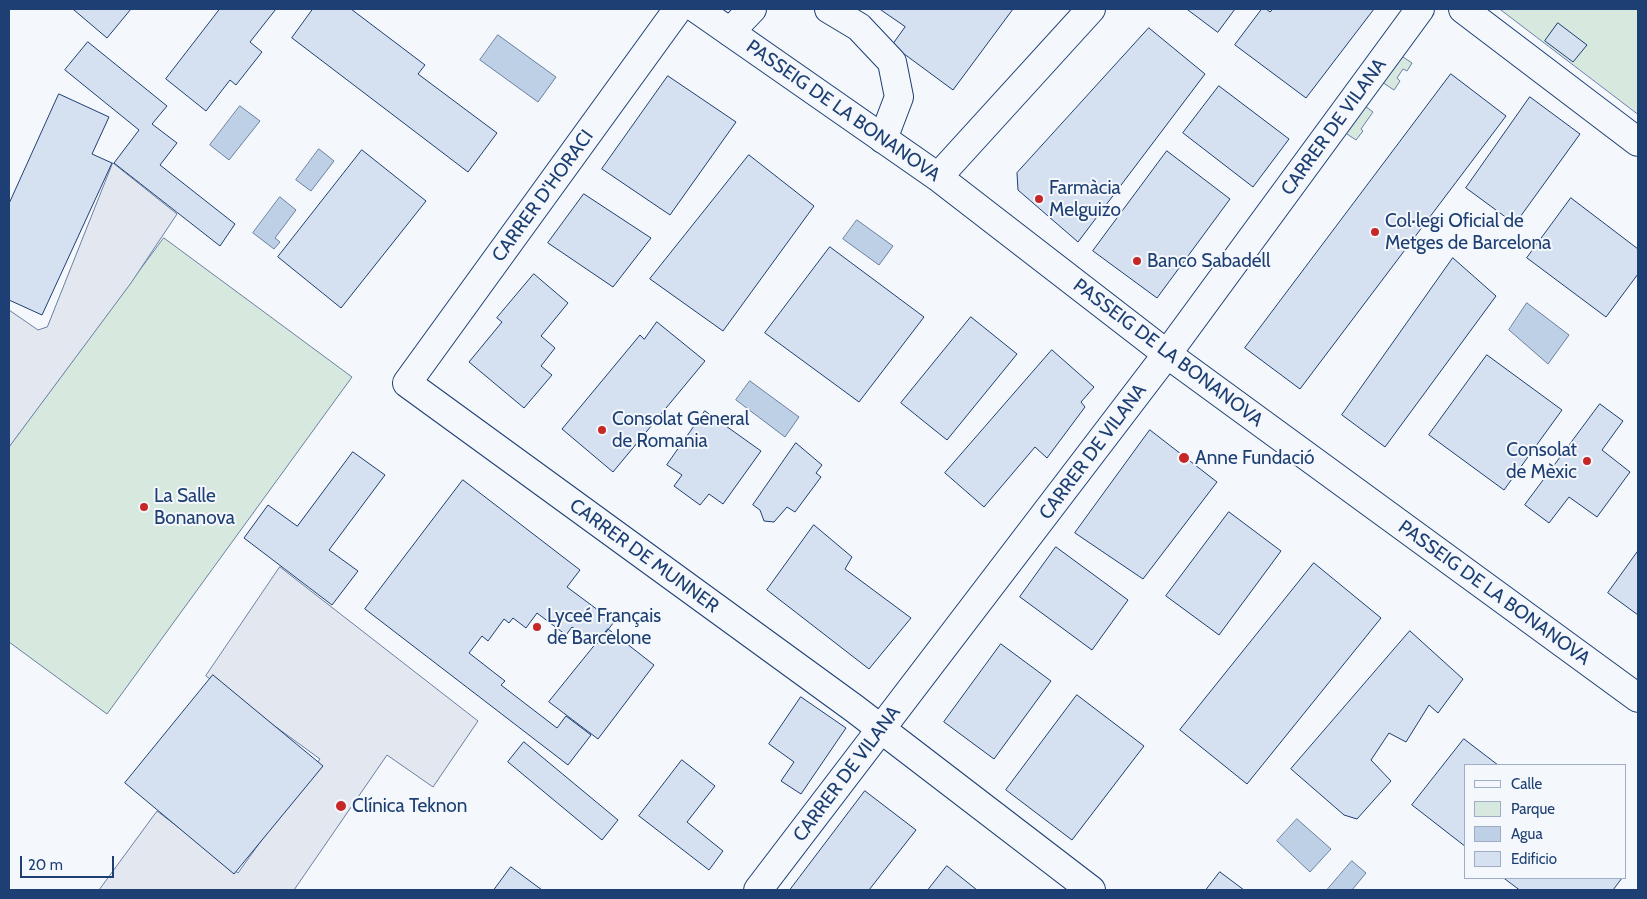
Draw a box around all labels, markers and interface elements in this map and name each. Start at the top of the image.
street label: PASSEIG DE LA BONANOVA [742,35,944,187]
street label: CARRER DE VILANA [1277,54,1391,200]
street label: CARRER D'HORACI [488,126,598,266]
place label: Farmàcia Melguizo [1049,177,1121,221]
marker: Farmàcia Melguizo [1033,193,1045,205]
place label: Col·legi Oficial de Metges de Barcelona [1385,210,1551,254]
marker: Col·legi Oficial de Metges de Barcelona [1369,226,1381,238]
place label: Banco Sabadell [1147,250,1270,272]
marker: Banco Sabadell [1131,255,1143,267]
street label: PASSEIG DE LA BONANOVA [1069,274,1267,432]
street label: CARRER DE VILANA [1035,380,1151,524]
place label: Consolat General de Romania [612,408,749,452]
marker: Consolat General de Romania [596,424,608,436]
place label: Consolat de Mèxic [1506,439,1577,483]
place label: Anne Fundació [1195,447,1314,469]
marker: Anne Fundació [1177,451,1191,465]
marker: Consolat de Mèxic [1581,455,1593,467]
place label: La Salle Bonanova [154,485,235,529]
street label: CARRER DE MUNNER [565,494,723,618]
marker: La Salle Bonanova [138,501,150,513]
street label: PASSEIG DE LA BONANOVA [1394,516,1594,670]
place label: Lyceé Français de Barcelone [547,605,661,649]
marker: Lyceé Français de Barcelone [531,621,543,633]
street label: CARRER DE VILANA [789,702,905,846]
legend [1464,764,1627,879]
text: Calle [1511,775,1542,793]
place label: Clínica Teknon [352,795,467,817]
marker: Clínica Teknon [334,799,348,813]
text: Parque [1511,800,1555,818]
text: Agua [1511,825,1543,843]
scale bar [22,846,116,878]
text: Edificio [1511,850,1557,868]
text: 20 m [28,856,63,874]

